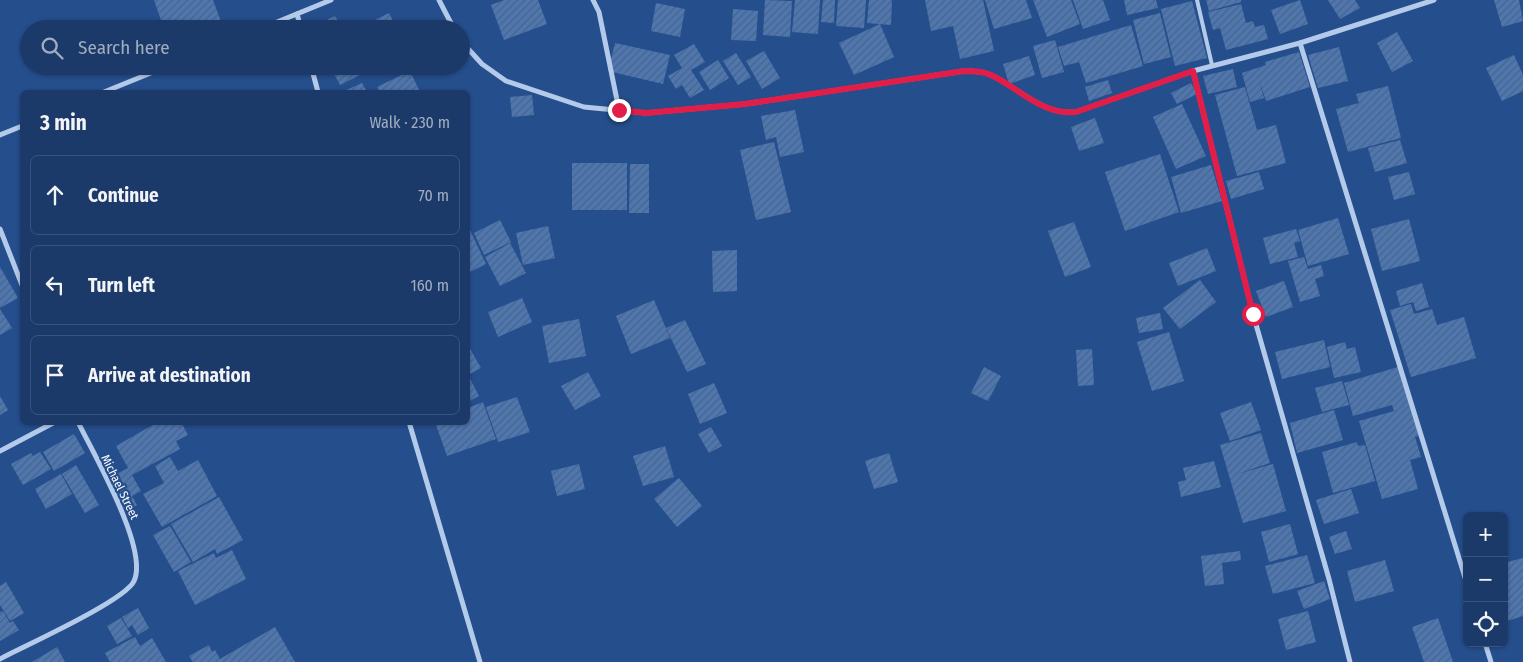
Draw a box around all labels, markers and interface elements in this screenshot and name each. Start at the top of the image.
search box [20,20,470,75]
icon: search [38,34,66,62]
text: Search here [78,36,170,59]
route end [608,99,631,122]
text: 3 min [40,110,87,136]
text: Walk · 230 m [370,113,450,132]
icon: ahead [41,181,69,209]
text: Continue [88,184,159,207]
text: 70 m [418,186,449,205]
icon: left [41,271,69,299]
text: Turn left [88,274,155,297]
text: 160 m [410,276,449,295]
route start [1242,303,1265,326]
icon: arrive [41,361,69,389]
text: Arrive at destination [88,364,251,387]
street label: Michael Street [98,452,142,522]
map controls [1463,512,1508,647]
button: + [1463,512,1508,557]
button: − [1463,557,1508,602]
button: locate [1463,602,1508,647]

